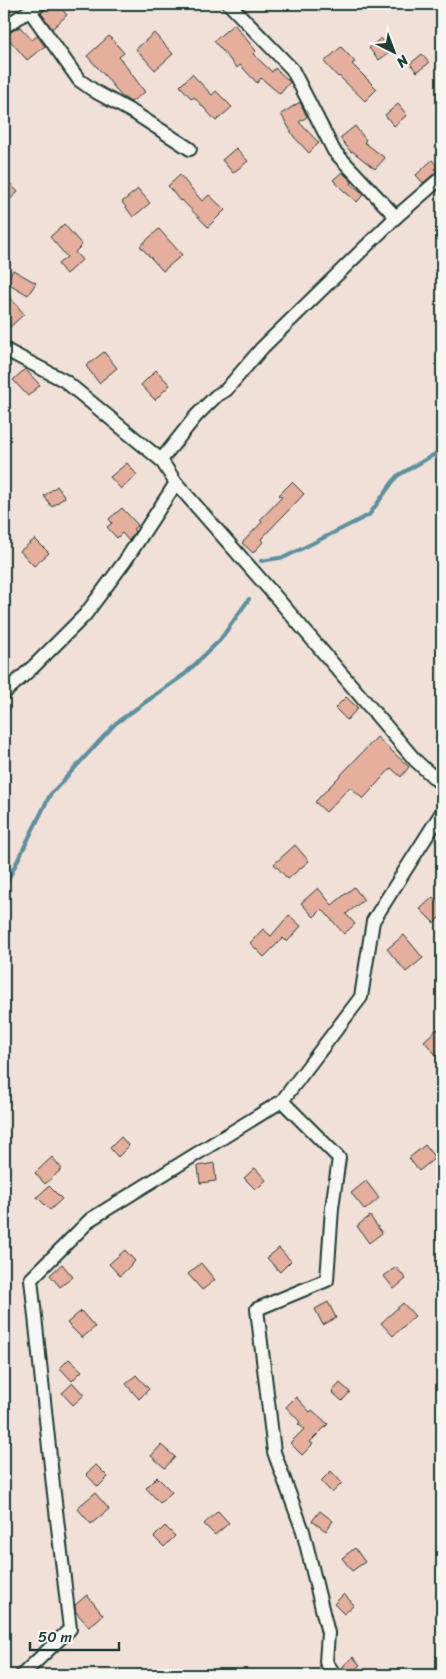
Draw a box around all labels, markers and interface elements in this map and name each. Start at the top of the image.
north arrow [368,28,418,78]
text: N [390,48,415,74]
scale bar [30,1619,119,1651]
text: 50 m [38,1624,73,1650]

